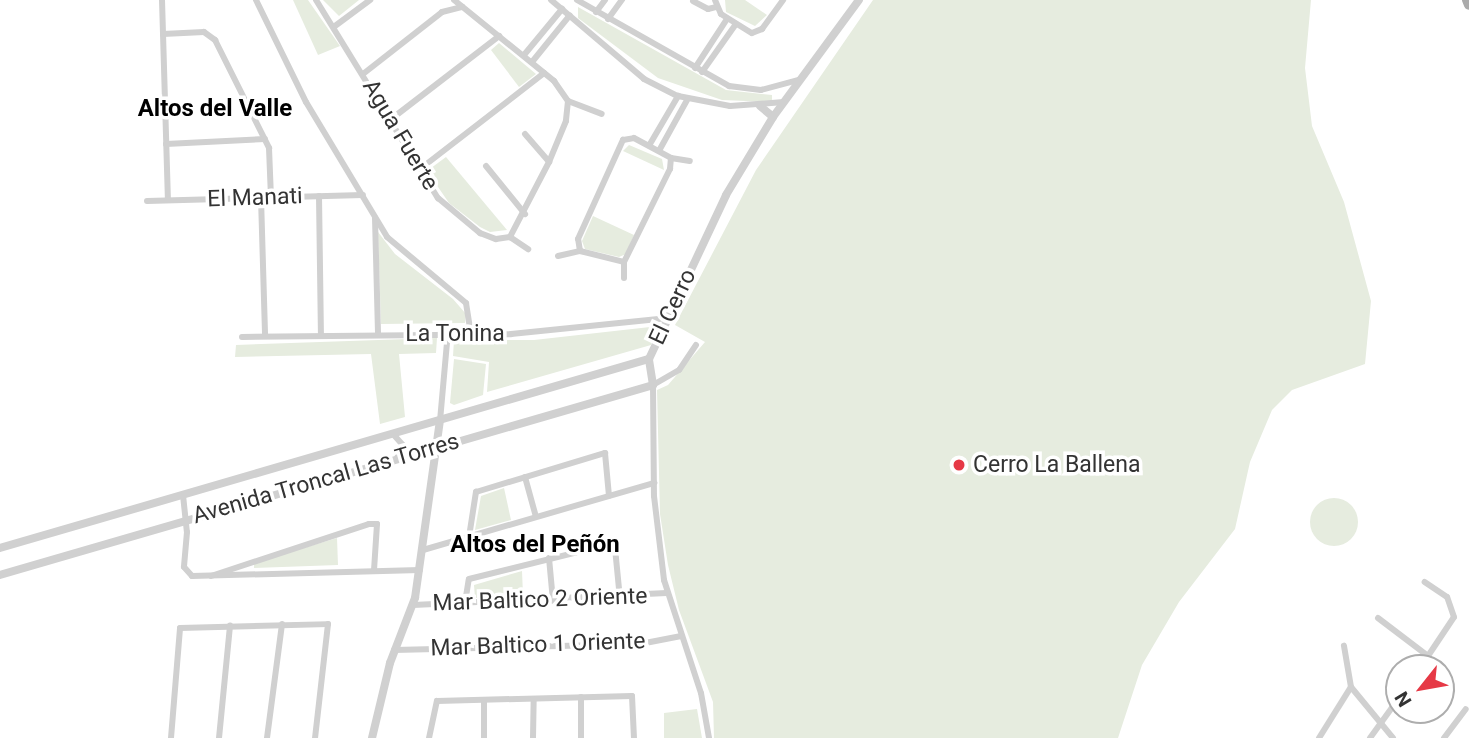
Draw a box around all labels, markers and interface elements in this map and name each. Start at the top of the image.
street label: Agua Fuerte [356,75,444,195]
district label: Altos del Valle [138,95,292,123]
street label: El Manati [207,183,303,213]
street label: El Cerro [644,265,702,349]
street label: La Tonina [405,320,505,348]
street label: Avenida Troncal Las Torres [189,428,463,530]
place label: Cerro La Ballena [973,451,1140,479]
marker: Cerro La Ballena [951,457,967,473]
district label: Altos del Peñón [450,531,620,559]
street label: Mar Baltico 2 Oriente [432,582,648,618]
street label: Mar Baltico 1 Oriente [430,627,646,663]
north arrow [1385,654,1455,724]
text: N [1390,687,1417,711]

